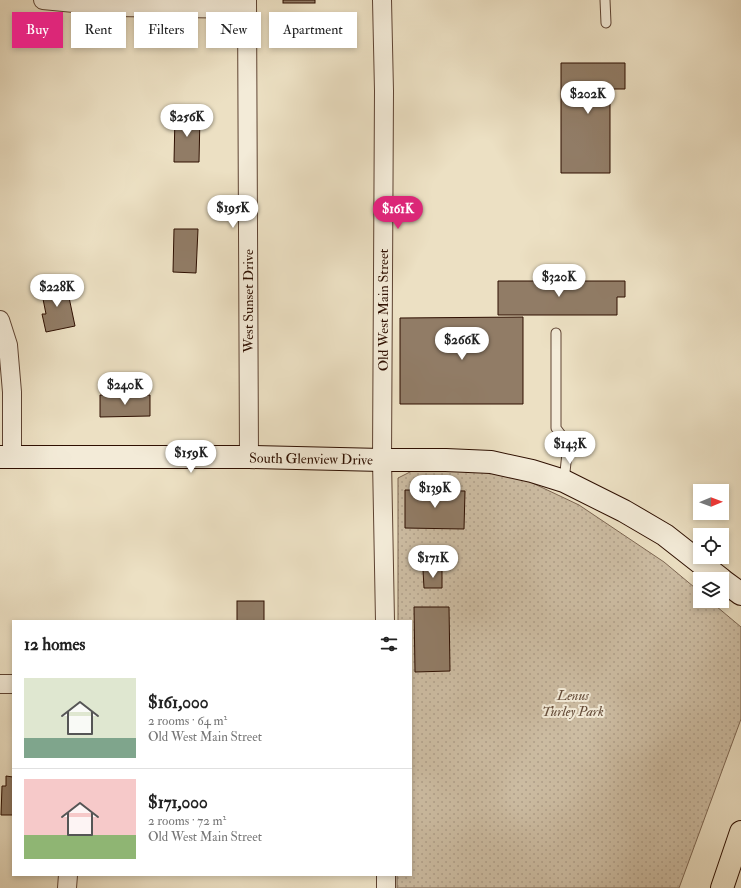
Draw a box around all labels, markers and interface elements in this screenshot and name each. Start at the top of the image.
chip: Buy [12,12,63,48]
chip: Rent [71,12,126,48]
chip: Filters [134,12,198,48]
chip: New [206,12,261,48]
chip: Apartment [269,12,357,48]
pin: $202K [560,81,616,115]
text: $202K [570,86,606,102]
pin: $256K [159,104,215,138]
text: $256K [169,109,205,125]
pin: $195K [205,195,261,229]
pin: $161K [370,196,426,230]
text: $195K [216,200,250,216]
text: $161K [382,201,414,217]
street label: Old West Main Street [375,248,392,371]
street label: West Sunset Drive [240,249,257,354]
pin: $320K [531,264,587,298]
text: $320K [542,269,576,285]
pin: $228K [29,274,85,308]
text: $228K [39,279,75,295]
pin: $266K [434,327,490,361]
text: $266K [444,332,480,348]
pin: $240K [97,372,153,406]
text: $240K [107,377,143,393]
pin: $143K [542,431,598,465]
text: $143K [553,436,587,452]
pin: $159K [163,440,219,474]
text: $159K [174,445,208,461]
street label: South Glenview Drive [249,449,373,469]
pin: $139K [407,475,463,509]
text: $139K [419,480,451,496]
north arrow [693,484,729,520]
map controls [693,484,729,608]
button: locate [693,528,729,564]
pin: $171K [405,545,461,579]
text: $171K [417,550,449,566]
button: layers [693,572,729,608]
icon: filters [378,633,400,655]
text: 12 homes [24,634,85,655]
park label: Lenus Turley Park [542,687,604,720]
text: $161,000 [148,692,208,713]
icon: home [56,694,104,742]
text: 2 rooms · 64 m² [148,713,227,729]
text: Old West Main Street [148,729,262,745]
text: $171,000 [148,792,208,813]
icon: home [56,795,104,843]
text: 2 rooms · 72 m² [148,813,226,829]
text: Old West Main Street [148,829,262,845]

